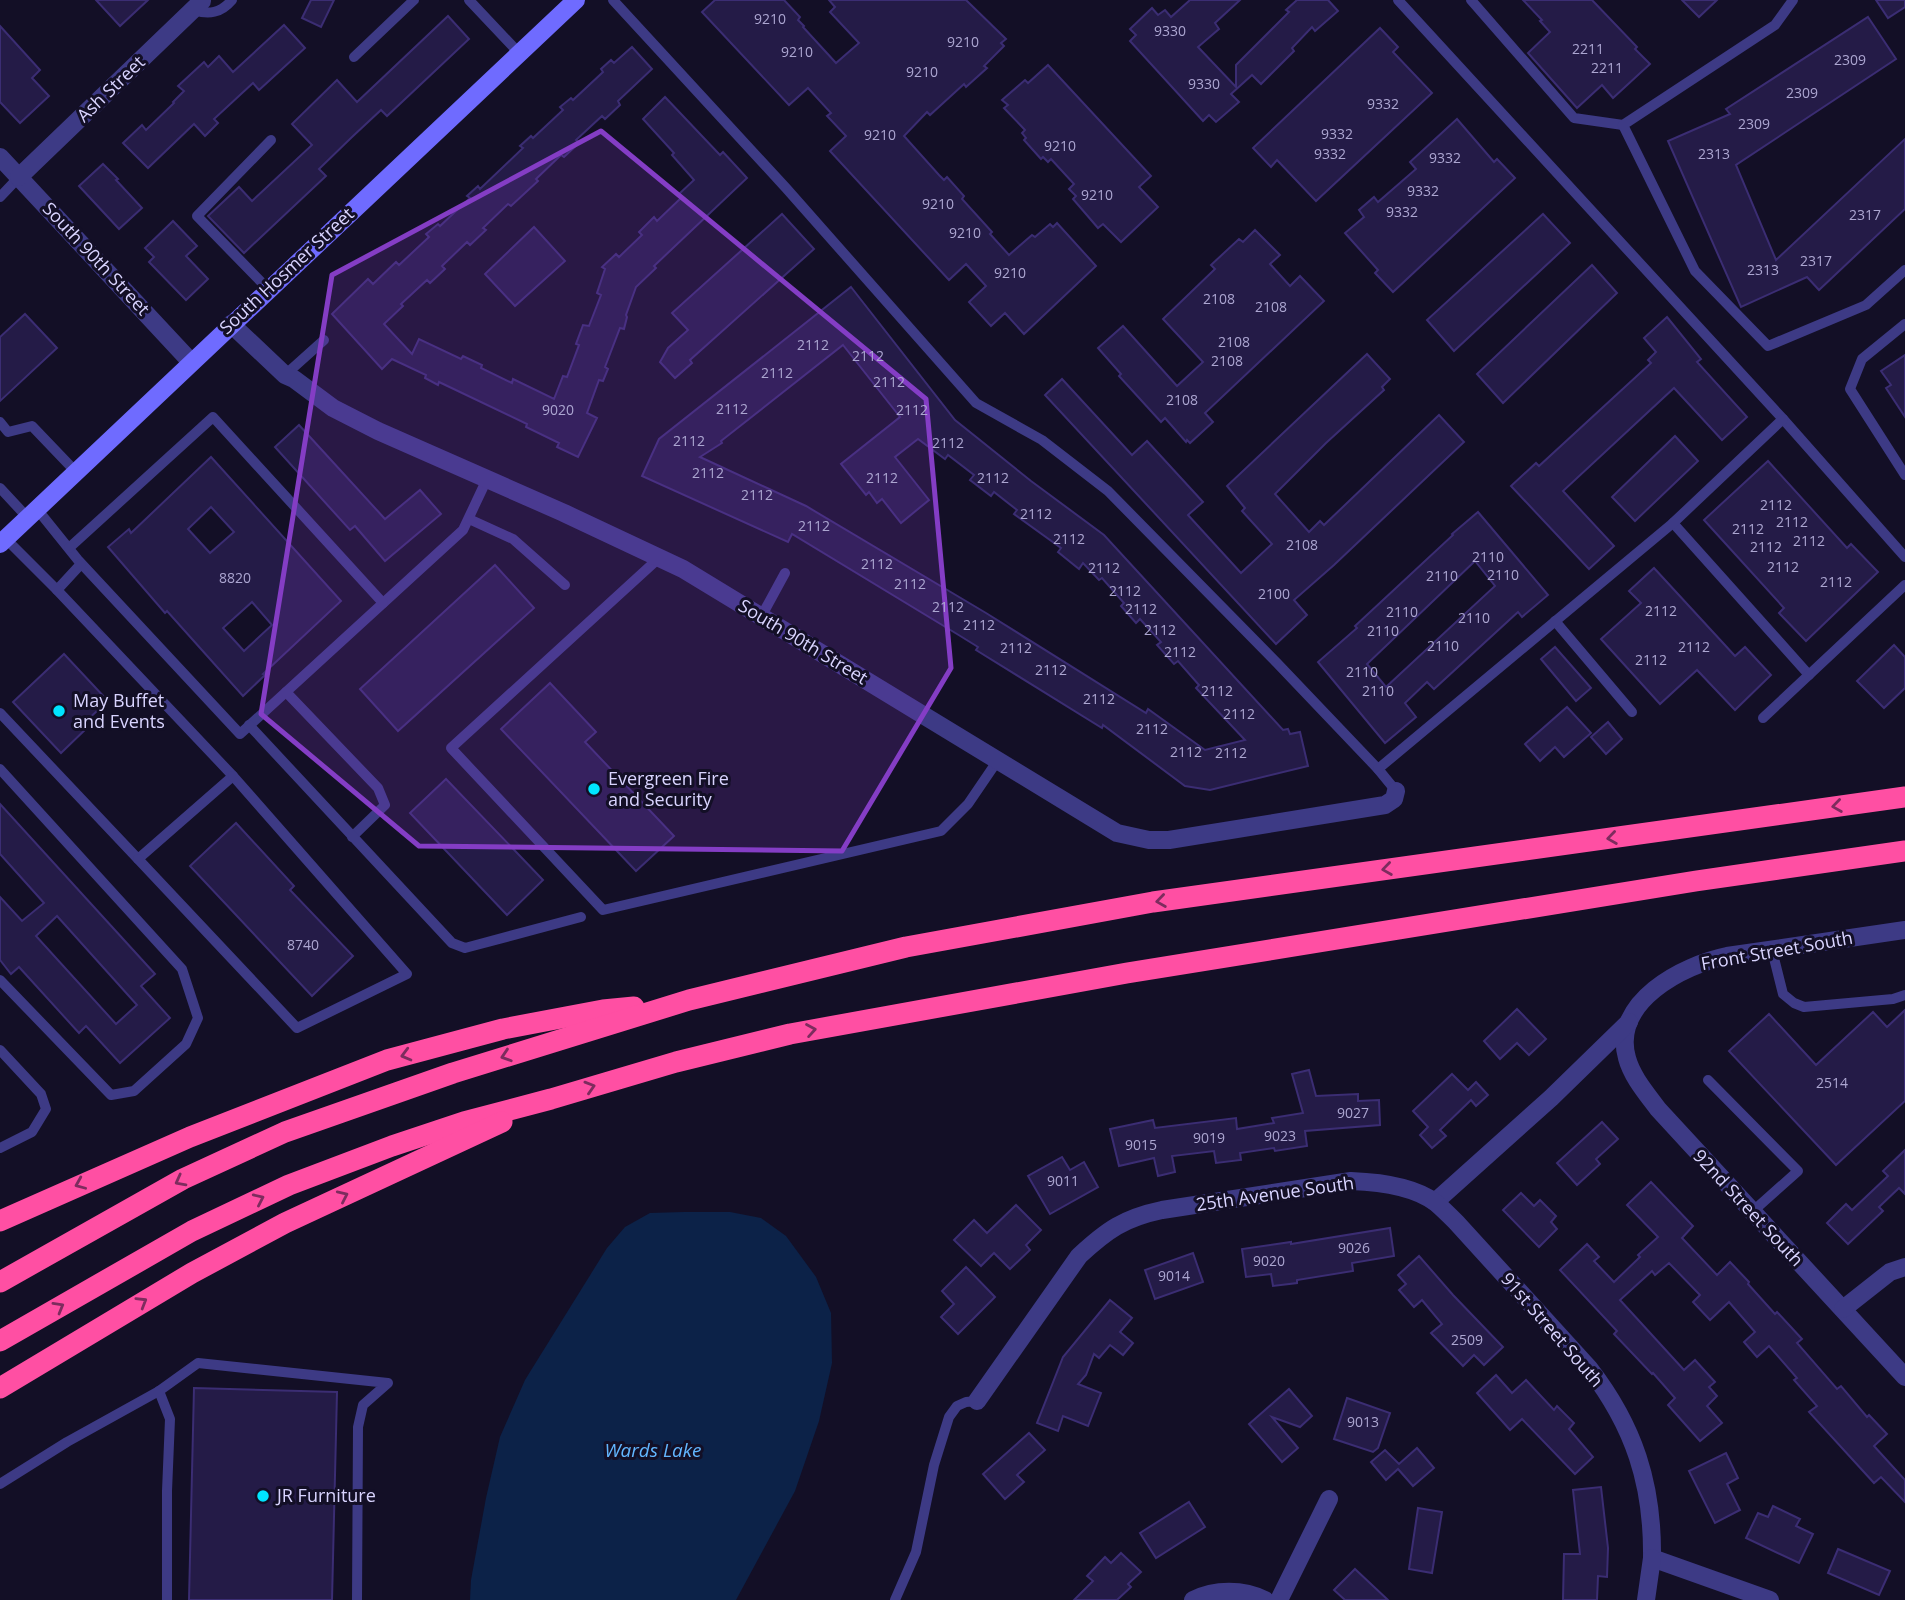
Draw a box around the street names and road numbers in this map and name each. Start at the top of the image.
street label: Ash Street [71,50,150,127]
street label: South 90th Street [38,196,156,320]
street label: South Hosmer Street [214,202,359,339]
street label: South 90th Street [734,593,873,689]
street label: Front Street South [1699,925,1855,975]
street label: 92nd Street South [1688,1144,1809,1271]
street label: 25th Avenue South [1194,1170,1355,1216]
street label: 91st Street South [1496,1267,1609,1392]

